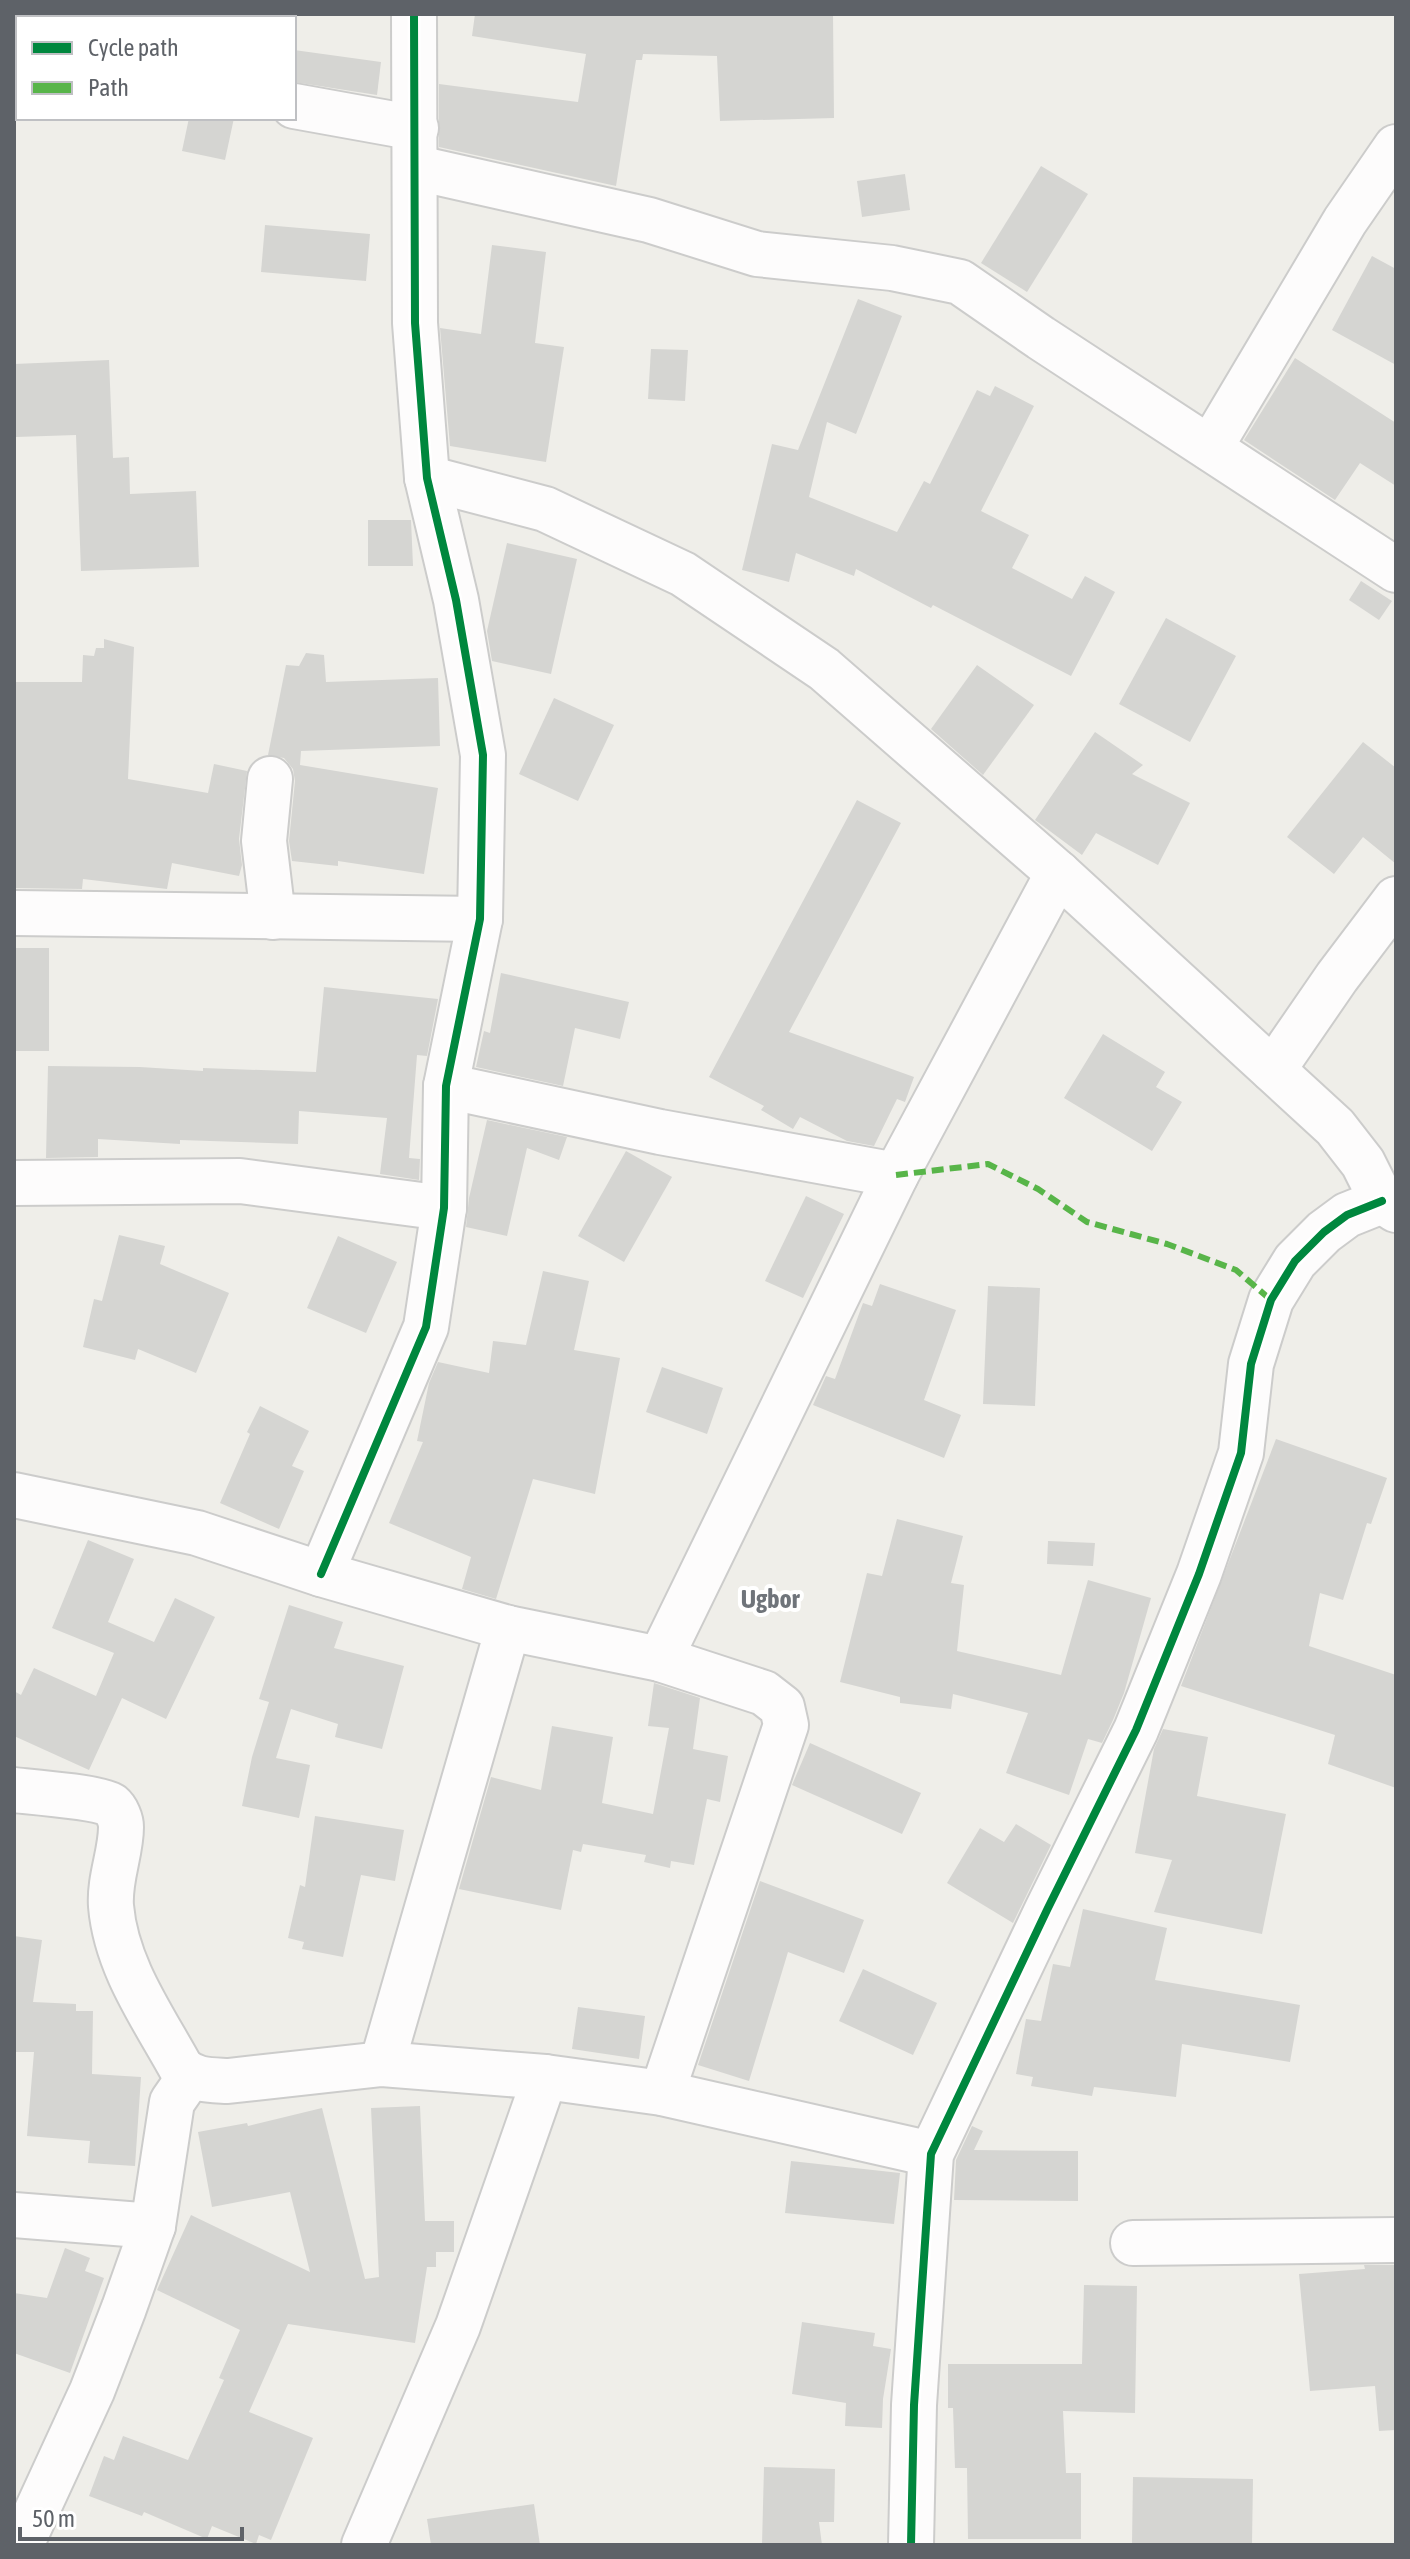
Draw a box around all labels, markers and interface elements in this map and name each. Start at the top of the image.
legend [16,16,296,120]
text: Cycle path [88,34,179,61]
text: Path [88,74,129,101]
district label: Ugbor [741,1584,801,1614]
scale bar [20,2491,242,2541]
text: 50 m [32,2505,75,2532]

